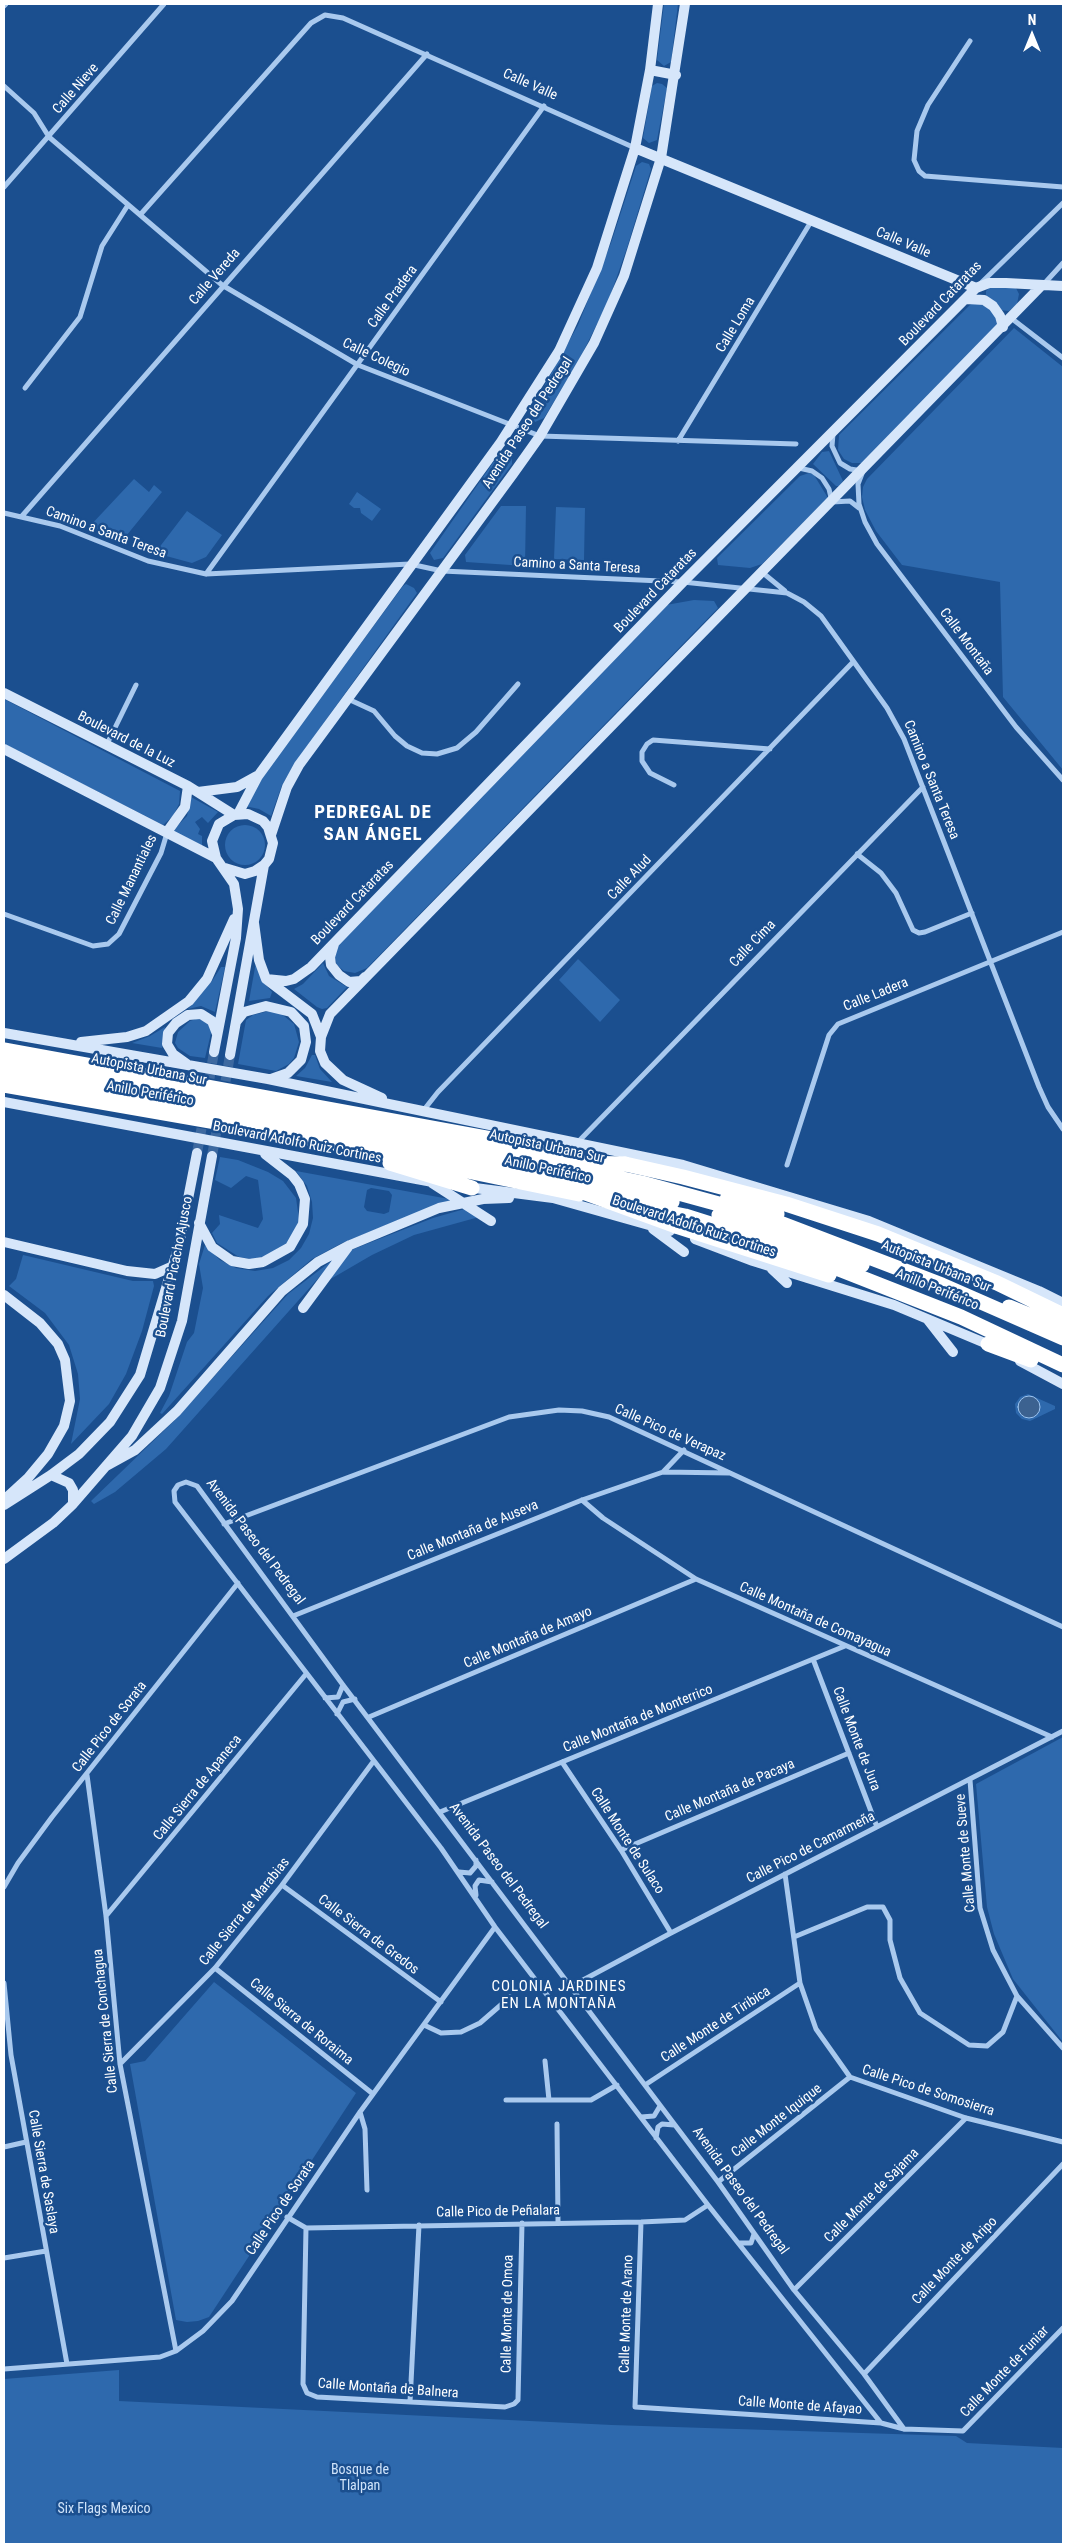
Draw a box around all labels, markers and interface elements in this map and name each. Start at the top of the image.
north arrow [1007,10,1057,60]
text: N [1028,12,1036,28]
street label: Calle Nieve [49,60,103,118]
street label: Calle Valle [500,66,560,104]
street label: Calle Valle [873,224,933,262]
street label: Calle Vereda [186,245,244,309]
street label: Boulevard Cataratas [896,258,986,350]
street label: Calle Pradera [365,262,421,332]
street label: Calle Loma [713,294,759,356]
street label: Calle Colegio [339,335,413,381]
street label: Avenida Paseo del Pedregal [479,354,577,492]
street label: Camino a Santa Teresa [43,503,169,563]
street label: Boulevard Cataratas [611,545,701,637]
street label: Camino a Santa Teresa [513,554,641,578]
street label: Calle Montaña [935,605,997,679]
street label: Boulevard de la Luz [74,708,178,772]
street label: Camino a Santa Teresa [899,718,963,842]
district label: PEDREGAL DE SAN ÁNGEL [313,802,433,846]
street label: Calle Manantiales [103,832,161,928]
street label: Calle Alud [605,852,655,904]
street label: Boulevard Cataratas [308,857,398,949]
street label: Calle Cima [726,917,780,971]
street label: Calle Ladera [841,974,911,1016]
street label: Autopista Urbana Sur [90,1051,208,1089]
street label: Anillo Periférico [105,1078,195,1110]
street label: Boulevard Adolfo Ruiz Cortines [211,1118,383,1168]
street label: Autopista Urbana Sur [488,1127,606,1167]
street label: Anillo Periférico [503,1153,593,1187]
street label: Boulevard Adolfo Ruiz Cortines [610,1193,778,1261]
street label: Boulevard Picacho Ajusco [153,1195,197,1339]
street label: Autopista Urbana Sur [879,1237,993,1297]
street label: Anillo Periférico [893,1266,981,1314]
street label: Calle Pico de Verapaz [612,1401,728,1465]
street label: Avenida Paseo del Pedregal [202,1476,308,1608]
street label: Calle Montaña de Auseva [405,1497,541,1565]
street label: Calle Montaña de Comayagua [736,1579,894,1661]
street label: Calle Montaña de Amayo [461,1603,595,1673]
street label: Calle Pico de Sorata [69,1678,151,1776]
street label: Calle Montaña de Monterrico [561,1681,715,1757]
street label: Calle Monte de Jura [828,1685,884,1793]
street label: Calle Sierra de Apaneca [150,1732,246,1844]
street label: Calle Montaña de Pacaya [663,1756,797,1826]
street label: Calle Monte de Sulaco [586,1785,668,1897]
street label: Calle Monte de Sueve [952,1793,980,1913]
street label: Avenida Paseo del Pedregal [445,1800,551,1932]
street label: Calle Pico de Camarmeña [744,1808,878,1888]
street label: Calle Sierra de Marabias [196,1855,294,1969]
street label: Calle Sierra de Gredos [314,1892,422,1978]
street label: Calle Sierra de Conchagua [90,1948,122,2094]
street label: Calle Sierra de Roraima [246,1975,356,2069]
district label: COLONIA JARDINES EN LA MONTAÑA [489,1978,629,2013]
street label: Calle Monte de Tiribica [658,1983,774,2067]
street label: Calle Pico de Somosierra [860,2062,996,2120]
street label: Calle Monte Iquique [728,2081,826,2161]
street label: Calle Sierra de Saslaya [24,2109,62,2235]
street label: Avenida Paseo del Pedregal [688,2124,792,2258]
street label: Calle Monte de Sajama [821,2145,923,2247]
street label: Calle Pico de Sorata [243,2157,319,2259]
street label: Calle Pico de Peñalara [436,2203,560,2221]
street label: Calle Monte de Aripo [909,2214,1001,2308]
street label: Calle Monte de Omoa [499,2255,517,2373]
street label: Calle Monte de Arano [617,2255,637,2373]
street label: Calle Monte de Funiar [957,2323,1053,2421]
street label: Calle Montaña de Balnera [317,2376,459,2402]
street label: Calle Monte de Afayao [737,2393,863,2419]
park label: Bosque de Tlalpan [331,2462,389,2494]
park label: Six Flags Mexico [58,2501,150,2517]

